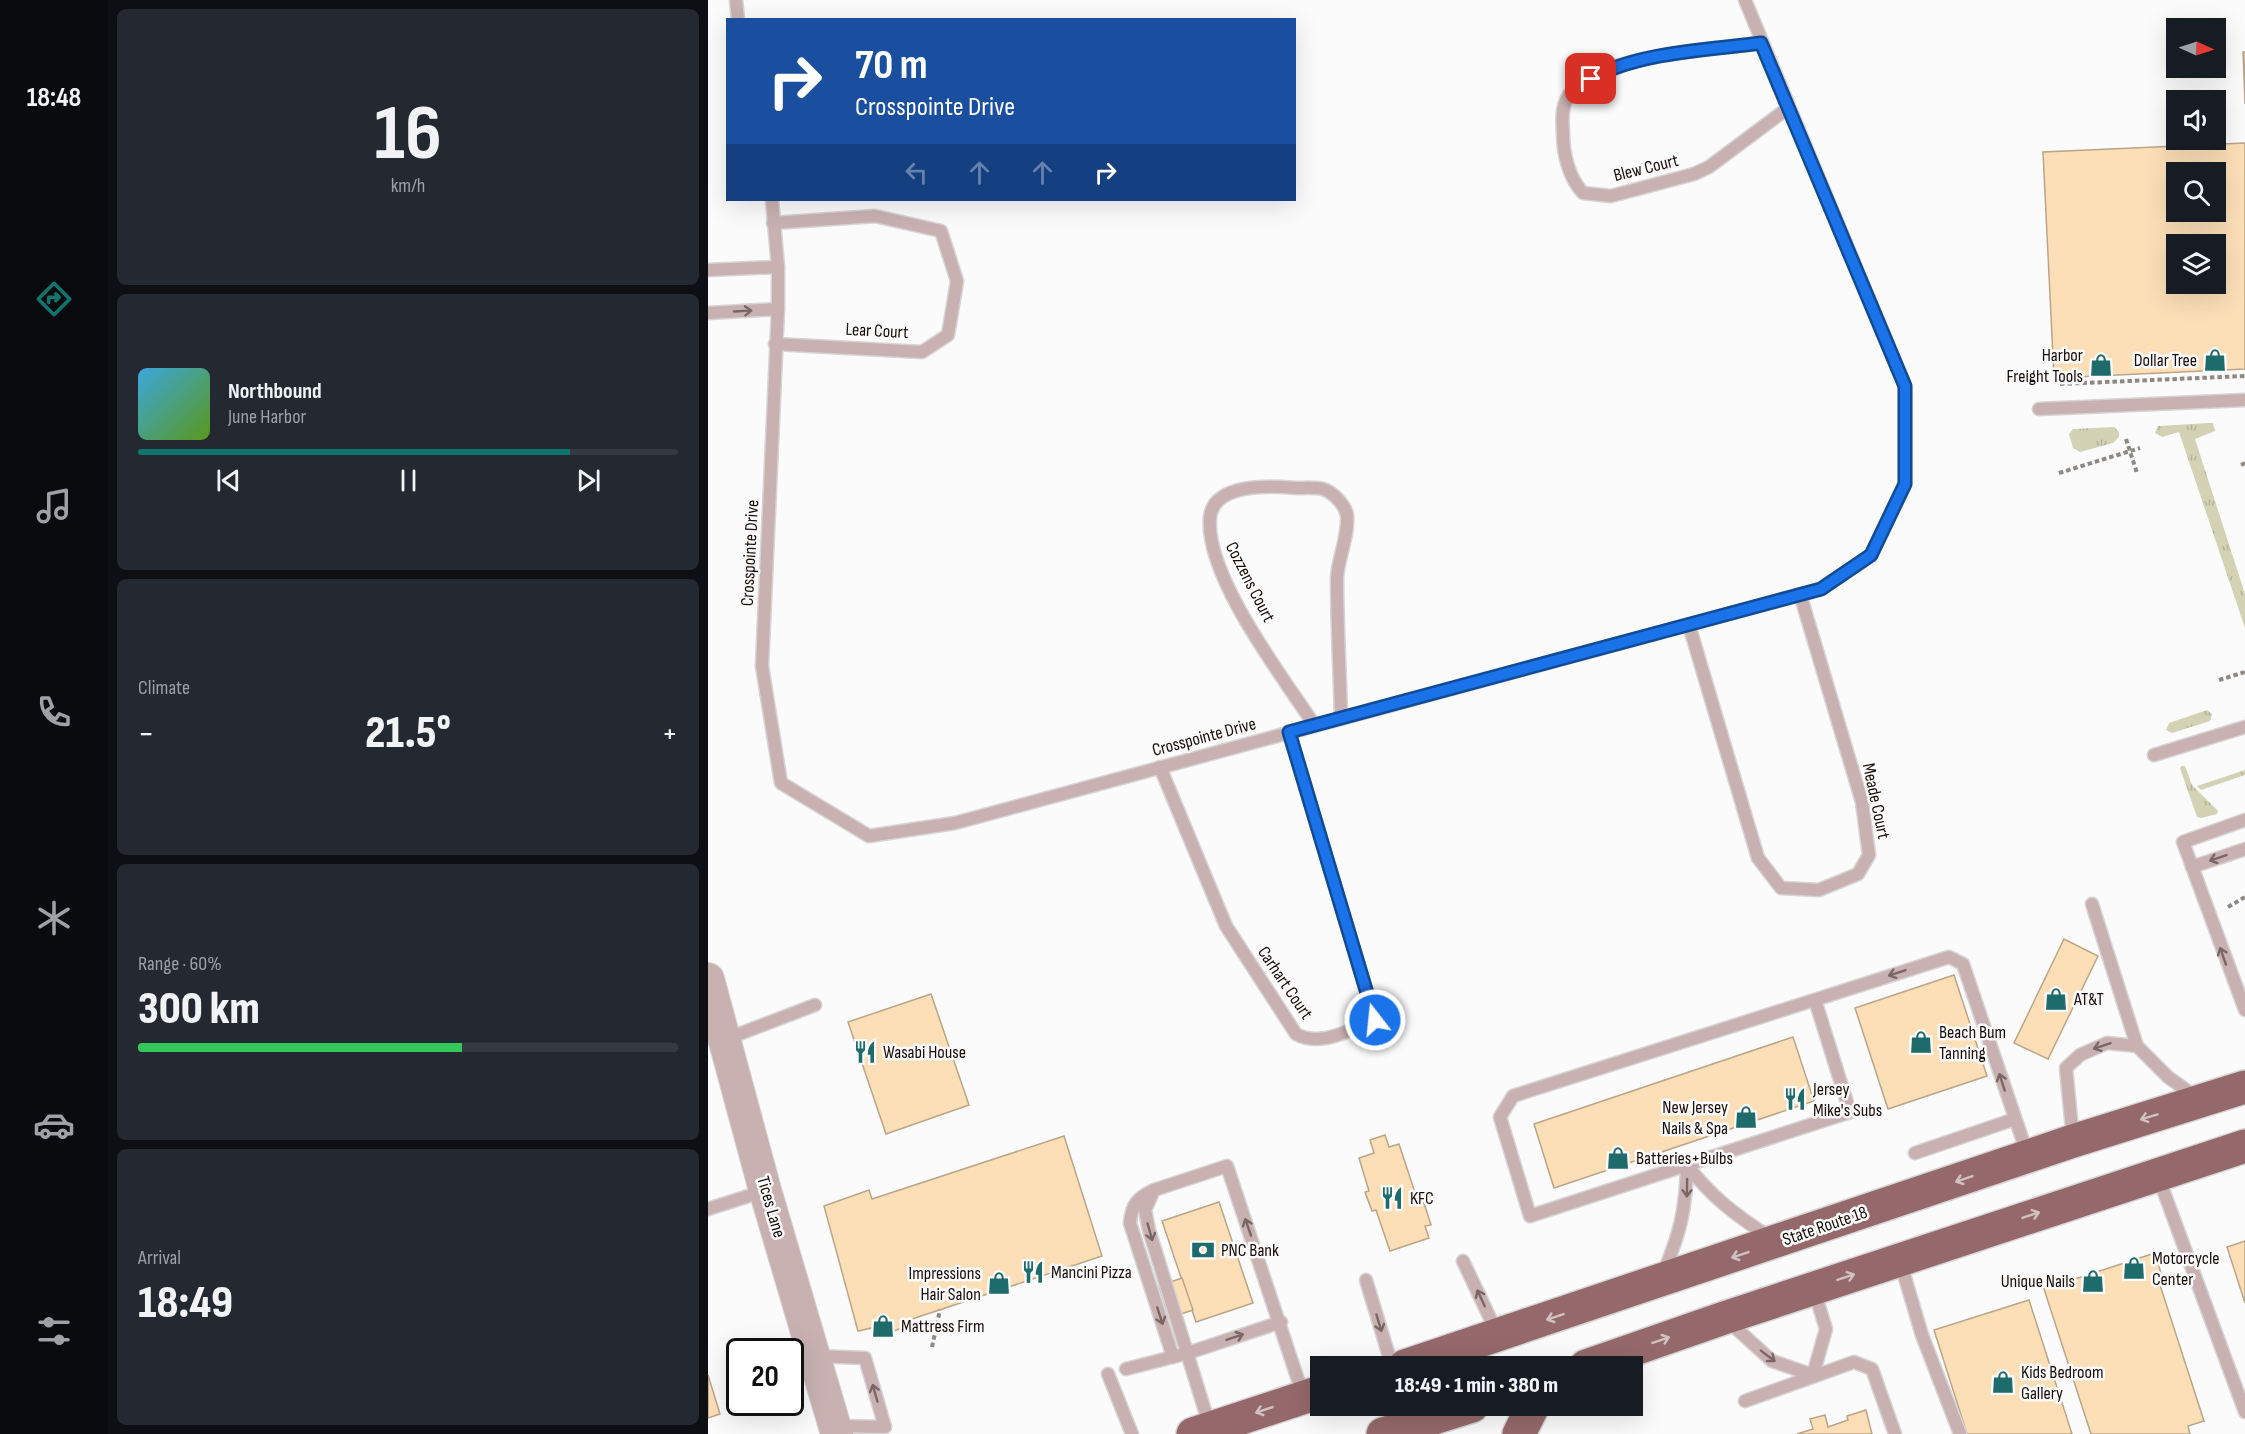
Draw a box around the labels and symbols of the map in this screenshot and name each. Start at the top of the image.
north arrow [2166,18,2226,78]
pin [1565,53,1616,104]
street label: Blew Court [1611,150,1681,186]
one-way arrow [733,306,753,317]
street label: Lear Court [845,319,910,343]
place label: Harbor Freight Tools [2007,345,2083,387]
shop icon: Dollar Tree [2202,347,2228,373]
place label: Dollar Tree [2134,350,2197,371]
shop icon: Harbor Freight Tools [2088,352,2114,378]
street label: Crosspointe Drive [737,499,763,607]
street label: Cozzens Court [1221,538,1279,626]
street label: Crosspointe Drive [1150,713,1258,761]
street label: Meade Court [1858,761,1894,841]
one-way arrow [2209,853,2228,864]
street label: Carhart Court [1253,943,1317,1024]
one-way arrow [2217,947,2228,966]
one-way arrow [1888,969,1907,980]
shop icon: AT&T [2043,986,2069,1012]
position arrow [1343,988,1407,1052]
place label: AT&T [2073,989,2104,1010]
place label: Beach Bum Tanning [1939,1022,2006,1064]
shop icon: Beach Bum Tanning [1908,1029,1934,1055]
restaurant icon: Wasabi House [852,1039,878,1065]
one-way arrow [2093,1041,2112,1052]
place label: Wasabi House [883,1042,966,1063]
one-way arrow [1996,1073,2007,1092]
place label: Jersey Mike's Subs [1812,1079,1882,1121]
restaurant icon: Jersey Mike's Subs [1782,1086,1808,1112]
place label: New Jersey Nails & Spa [1662,1097,1728,1139]
shop icon: New Jersey Nails & Spa [1733,1104,1759,1130]
one-way arrow [2140,1112,2159,1123]
shop icon: Batteries+Bulbs [1605,1145,1631,1171]
place label: Batteries+Bulbs [1636,1148,1733,1169]
street label: Tices Lane [752,1174,790,1240]
one-way arrow [1955,1174,1974,1185]
one-way arrow [1681,1177,1693,1197]
restaurant icon: KFC [1379,1185,1405,1211]
place label: KFC [1410,1188,1434,1209]
street label: State Route 18 [1780,1202,1870,1250]
one-way arrow [2021,1209,2040,1220]
one-way arrow [1242,1218,1253,1237]
one-way arrow [1145,1222,1156,1241]
bank icon: PNC Bank [1190,1237,1216,1263]
place label: PNC Bank [1221,1240,1279,1261]
place label: Motorcycle Center [2152,1248,2220,1290]
one-way arrow [1731,1250,1750,1261]
shop icon: Motorcycle Center [2121,1255,2147,1281]
restaurant icon: Mancini Pizza [1020,1259,1046,1285]
place label: Mancini Pizza [1051,1262,1132,1283]
place label: Impressions Hair Salon [909,1263,981,1305]
shop icon: Unique Nails [2080,1268,2106,1294]
shop icon: Impressions Hair Salon [986,1270,1012,1296]
one-way arrow [1836,1271,1855,1282]
place label: Unique Nails [2001,1271,2075,1292]
one-way arrow [1475,1290,1487,1308]
one-way arrow [1155,1306,1166,1325]
shop icon: Mattress Firm [870,1313,896,1339]
one-way arrow [1374,1313,1385,1332]
one-way arrow [1546,1313,1565,1324]
place label: Mattress Firm [901,1316,984,1337]
one-way arrow [1225,1331,1243,1342]
one-way arrow [1651,1334,1670,1345]
speed limit sign: 20 [726,1338,804,1416]
one-way arrow [1759,1350,1775,1362]
place label: Kids Bedroom Gallery [2021,1362,2104,1404]
shop icon: Kids Bedroom Gallery [1990,1369,2016,1395]
one-way arrow [869,1384,880,1403]
one-way arrow [1255,1405,1274,1416]

